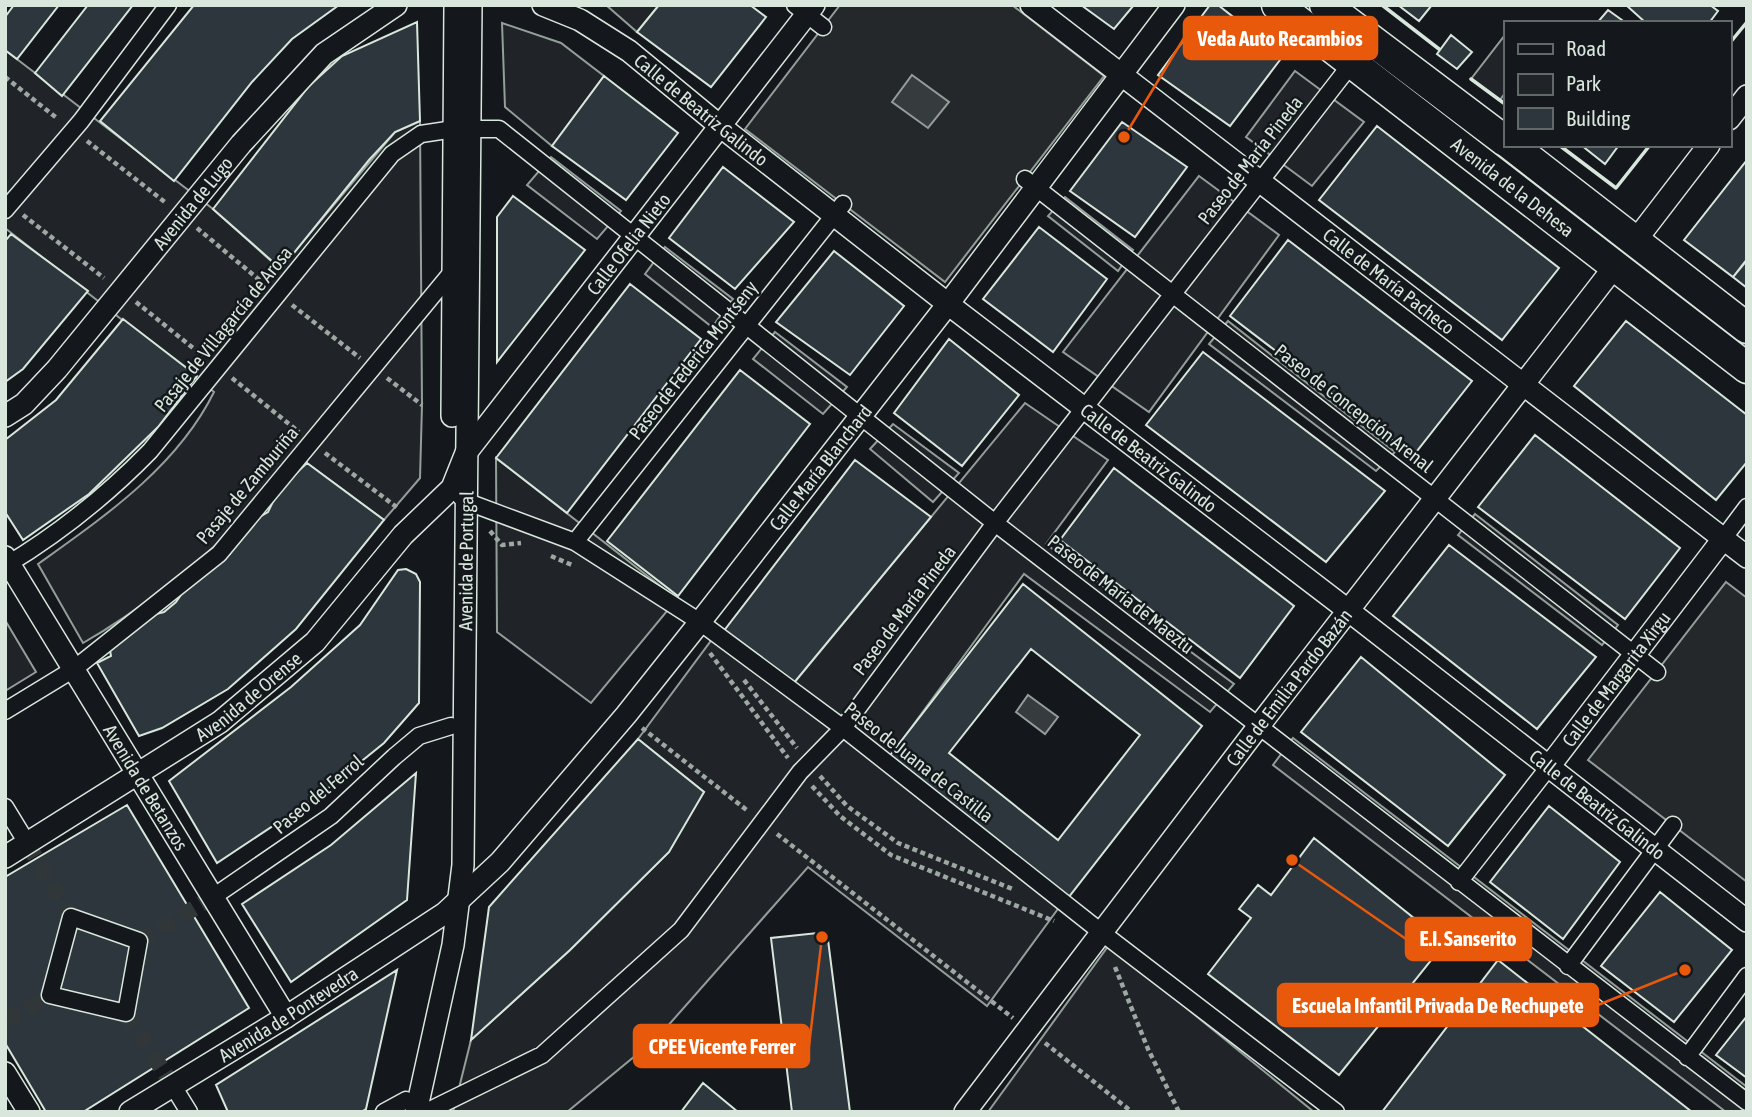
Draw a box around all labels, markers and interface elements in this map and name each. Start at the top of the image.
callout: Veda Auto Recambios [1184,17,1377,59]
legend [1504,21,1731,147]
text: Veda Auto Recambios [1196,26,1363,50]
text: Road [1566,36,1606,60]
street label: Calle de Beatriz Galindo [630,49,773,170]
text: Park [1566,71,1601,95]
street label: Paseo de María Pineda [1193,92,1307,228]
text: Building [1566,106,1630,130]
street label: Avenida de la Dehesa [1447,133,1579,241]
street label: Avenida de Lugo [148,152,237,254]
street label: Calle Ofelia Nieto [582,189,675,299]
street label: Calle de María Pacheco [1319,223,1459,339]
street label: Pasaje de Villagarcía de Arosa [149,242,297,416]
street label: Paseo de Federica Montseny [624,276,762,444]
street label: Paseo de Concepción Arenal [1270,339,1438,477]
street label: Calle de Beatriz Galindo [1076,399,1221,517]
street label: Calle María Blanchard [765,400,876,535]
street label: Pasaje de Zamburiña [192,422,302,548]
street label: Avenida de Portugal [454,491,477,631]
street label: Paseo de María de Maeztu [1043,530,1199,658]
street label: Paseo de María Pineda [848,541,960,679]
street label: Calle de Emilia Pardo Bazán [1221,604,1356,770]
street label: Calle de Margarita Xirgu [1557,607,1675,751]
street label: Avenida de Orense [191,647,306,746]
street label: Paseo de Juana de Castilla [840,697,998,827]
street label: Avenida de Betanzos [99,720,193,855]
street label: Calle de Beatriz Galindo [1525,745,1670,864]
street label: Paseo del Ferrol [268,750,368,838]
callout: E.I. Sanserito [1406,918,1531,960]
text: E.I. Sanserito [1419,926,1517,950]
street label: Avenida de Pontevedra [215,962,362,1066]
callout: Escuela Infantil Privada De Rechupete [1278,984,1598,1026]
text: Escuela Infantil Privada De Rechupete [1292,993,1584,1017]
callout: CPEE Vicente Ferrer [634,1025,809,1067]
text: CPEE Vicente Ferrer [648,1034,796,1058]

